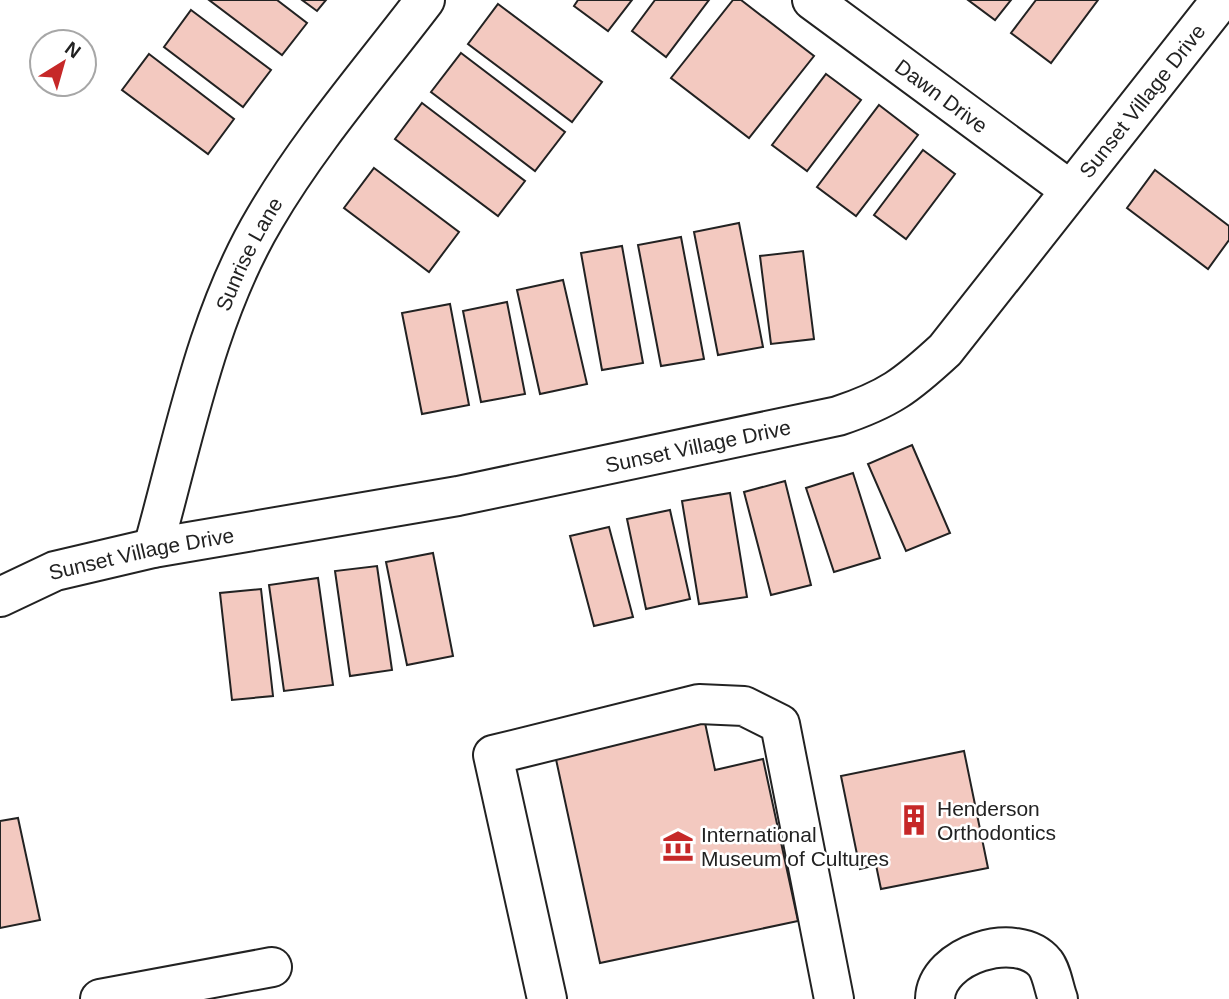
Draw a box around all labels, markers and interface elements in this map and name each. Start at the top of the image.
street label: Sunset Village Drive [1074,19,1209,182]
north arrow [28,28,98,98]
text: N [61,37,85,62]
street label: Dawn Drive [891,54,992,137]
street label: Sunrise Lane [211,193,286,314]
street label: Sunset Village Drive [603,415,793,476]
street label: Sunset Village Drive [46,523,236,584]
place label: Henderson Orthodontics [937,797,1056,844]
building icon: Henderson Orthodontics [897,803,931,837]
place label: International Museum of Cultures [701,823,889,870]
museum icon: International Museum of Cultures [661,829,695,863]

